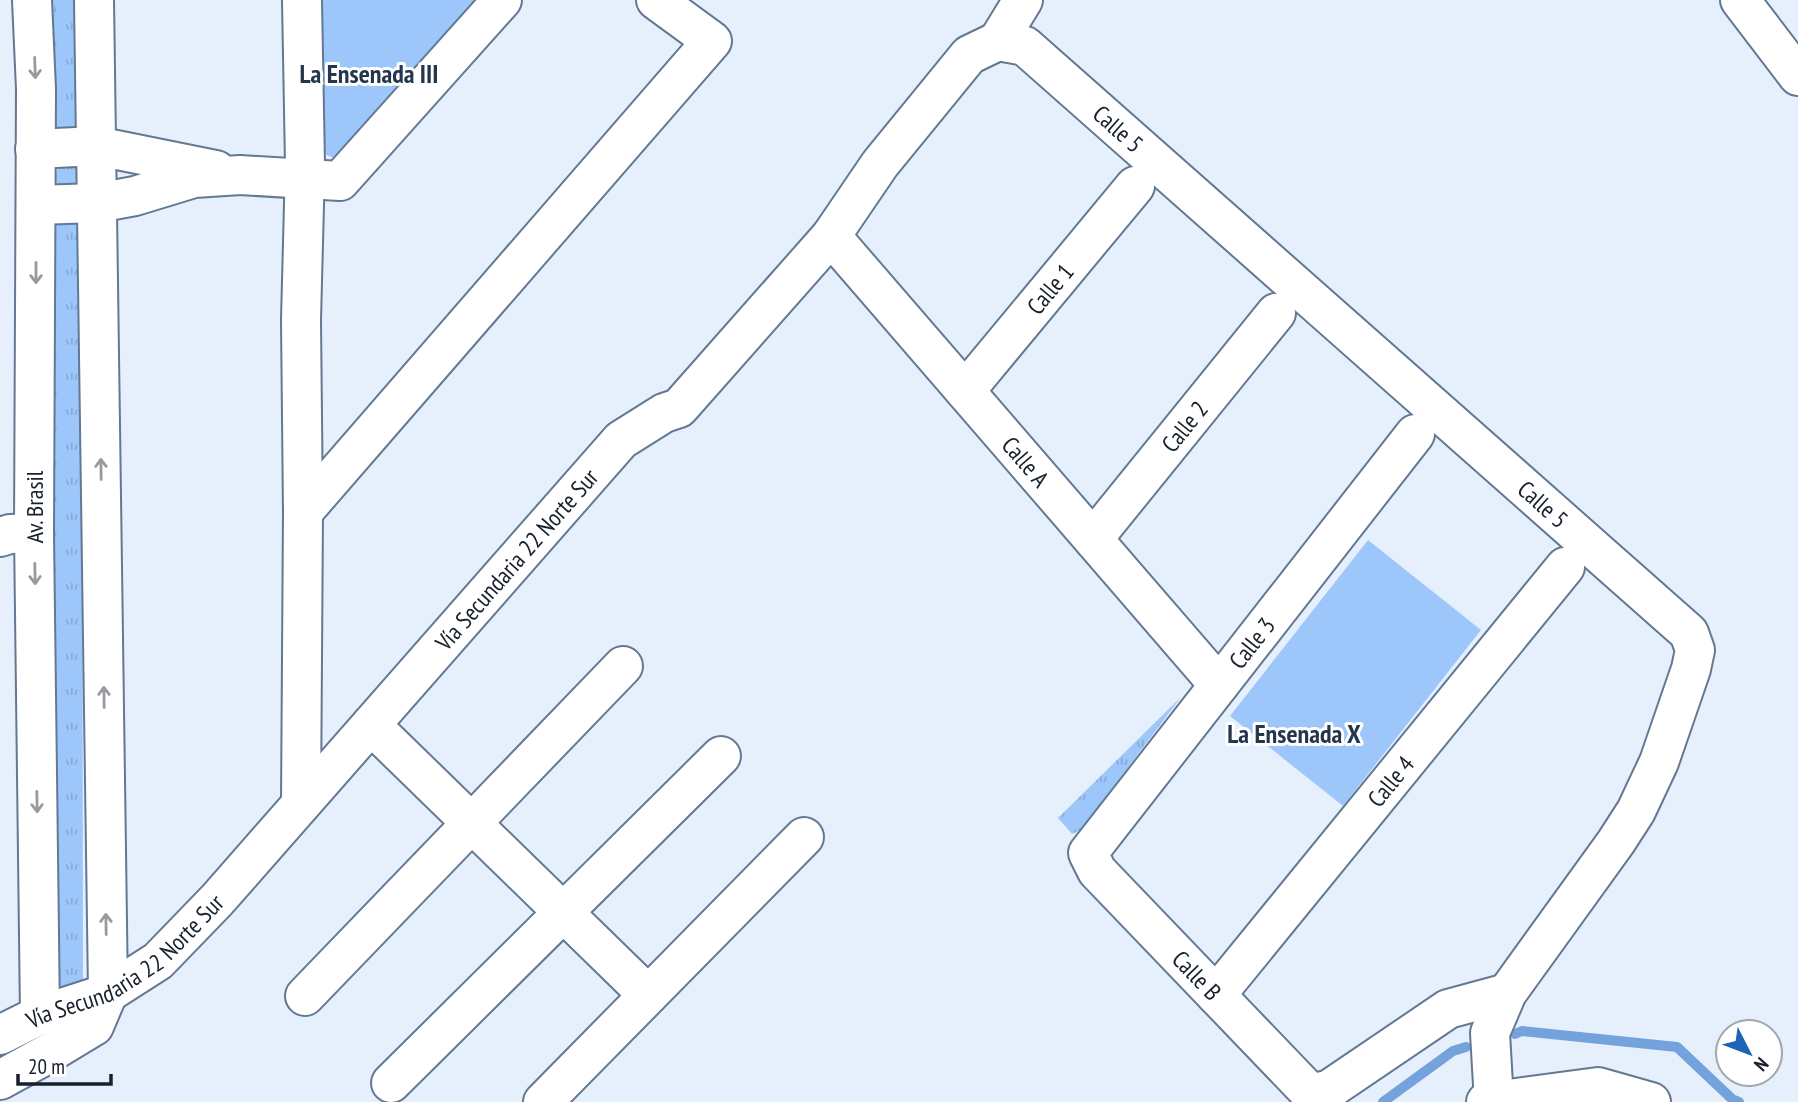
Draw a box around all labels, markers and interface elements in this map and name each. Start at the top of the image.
one-way arrow [28,56,42,79]
district label: La Ensenada III [300,57,438,90]
street label: Calle 5 [1087,98,1150,159]
street label: Calle 1 [1020,257,1080,321]
one-way arrow [29,261,43,284]
street label: Calle 2 [1154,394,1214,458]
street label: Calle A [995,430,1057,494]
one-way arrow [94,458,108,481]
street label: Vía Secundaria 22 Norte Sur [427,461,605,657]
street label: Av. Brasil [19,470,50,543]
street label: Calle 5 [1511,473,1575,535]
one-way arrow [28,562,41,585]
street label: Calle 3 [1222,611,1282,675]
one-way arrow [97,686,110,709]
district label: La Ensenada X [1227,717,1361,750]
street label: Calle 4 [1360,749,1421,813]
one-way arrow [31,790,44,813]
street label: Vía Secundaria 22 Norte Sur [20,887,230,1035]
one-way arrow [100,913,113,936]
street label: Calle B [1166,944,1228,1007]
north arrow [1714,1018,1784,1088]
scale bar [18,1042,110,1086]
text: 20 m [28,1053,65,1080]
text: N [1749,1053,1774,1076]

